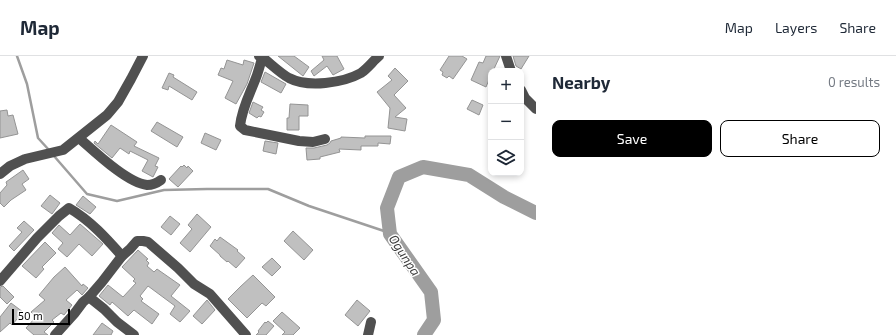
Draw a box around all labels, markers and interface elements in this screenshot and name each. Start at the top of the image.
text: Map [20,16,60,39]
text: Map [725,19,753,36]
text: Layers [775,19,817,36]
text: Share [839,19,876,36]
map controls [488,68,524,176]
button: + [488,68,524,104]
text: Nearby [552,72,610,92]
text: 0 results [828,74,880,90]
button: − [488,104,524,140]
button: Save [552,120,712,157]
button: Share [720,120,880,157]
button: layers [488,140,524,176]
water label: Ogunpa [386,231,424,279]
scale bar [12,307,70,326]
text: 50 m [18,309,43,322]

